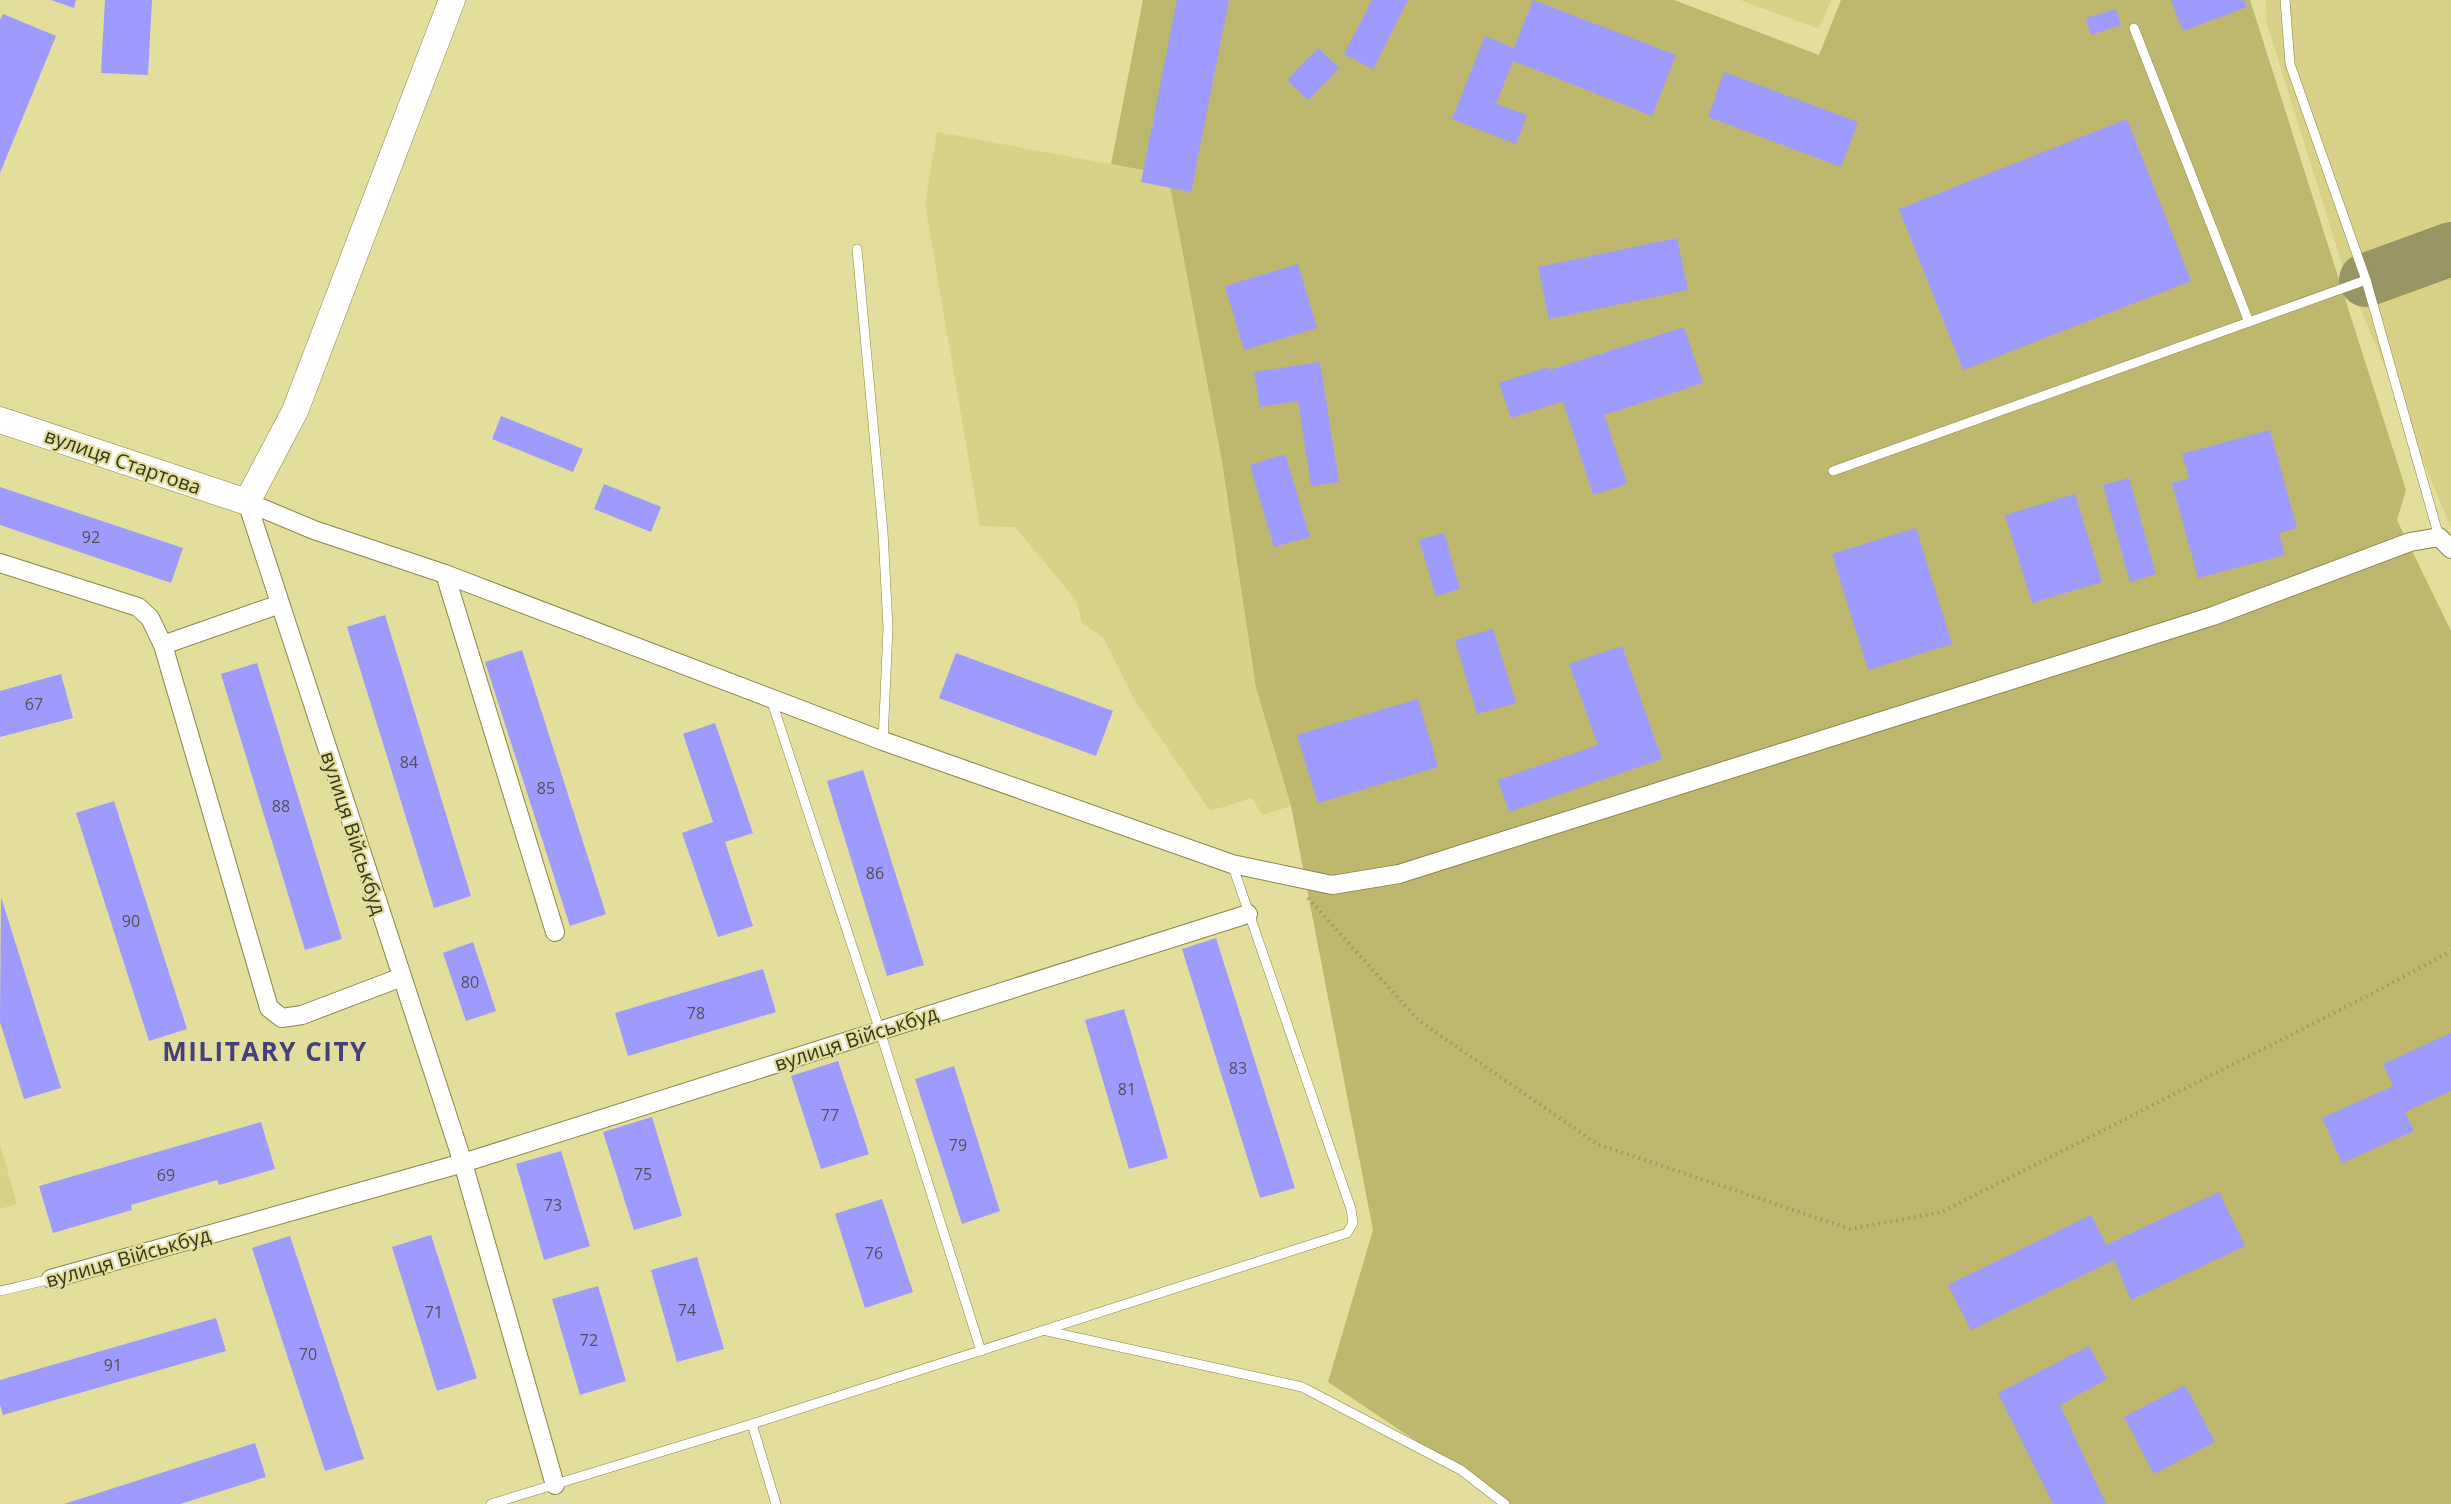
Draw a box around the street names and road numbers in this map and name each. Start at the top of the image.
street label: вулиця Стартова [41,422,205,500]
street label: вулиця Військбуд [315,748,393,919]
street label: вулиця Військбуд [771,999,942,1077]
street label: вулиця Військбуд [42,1220,214,1293]

